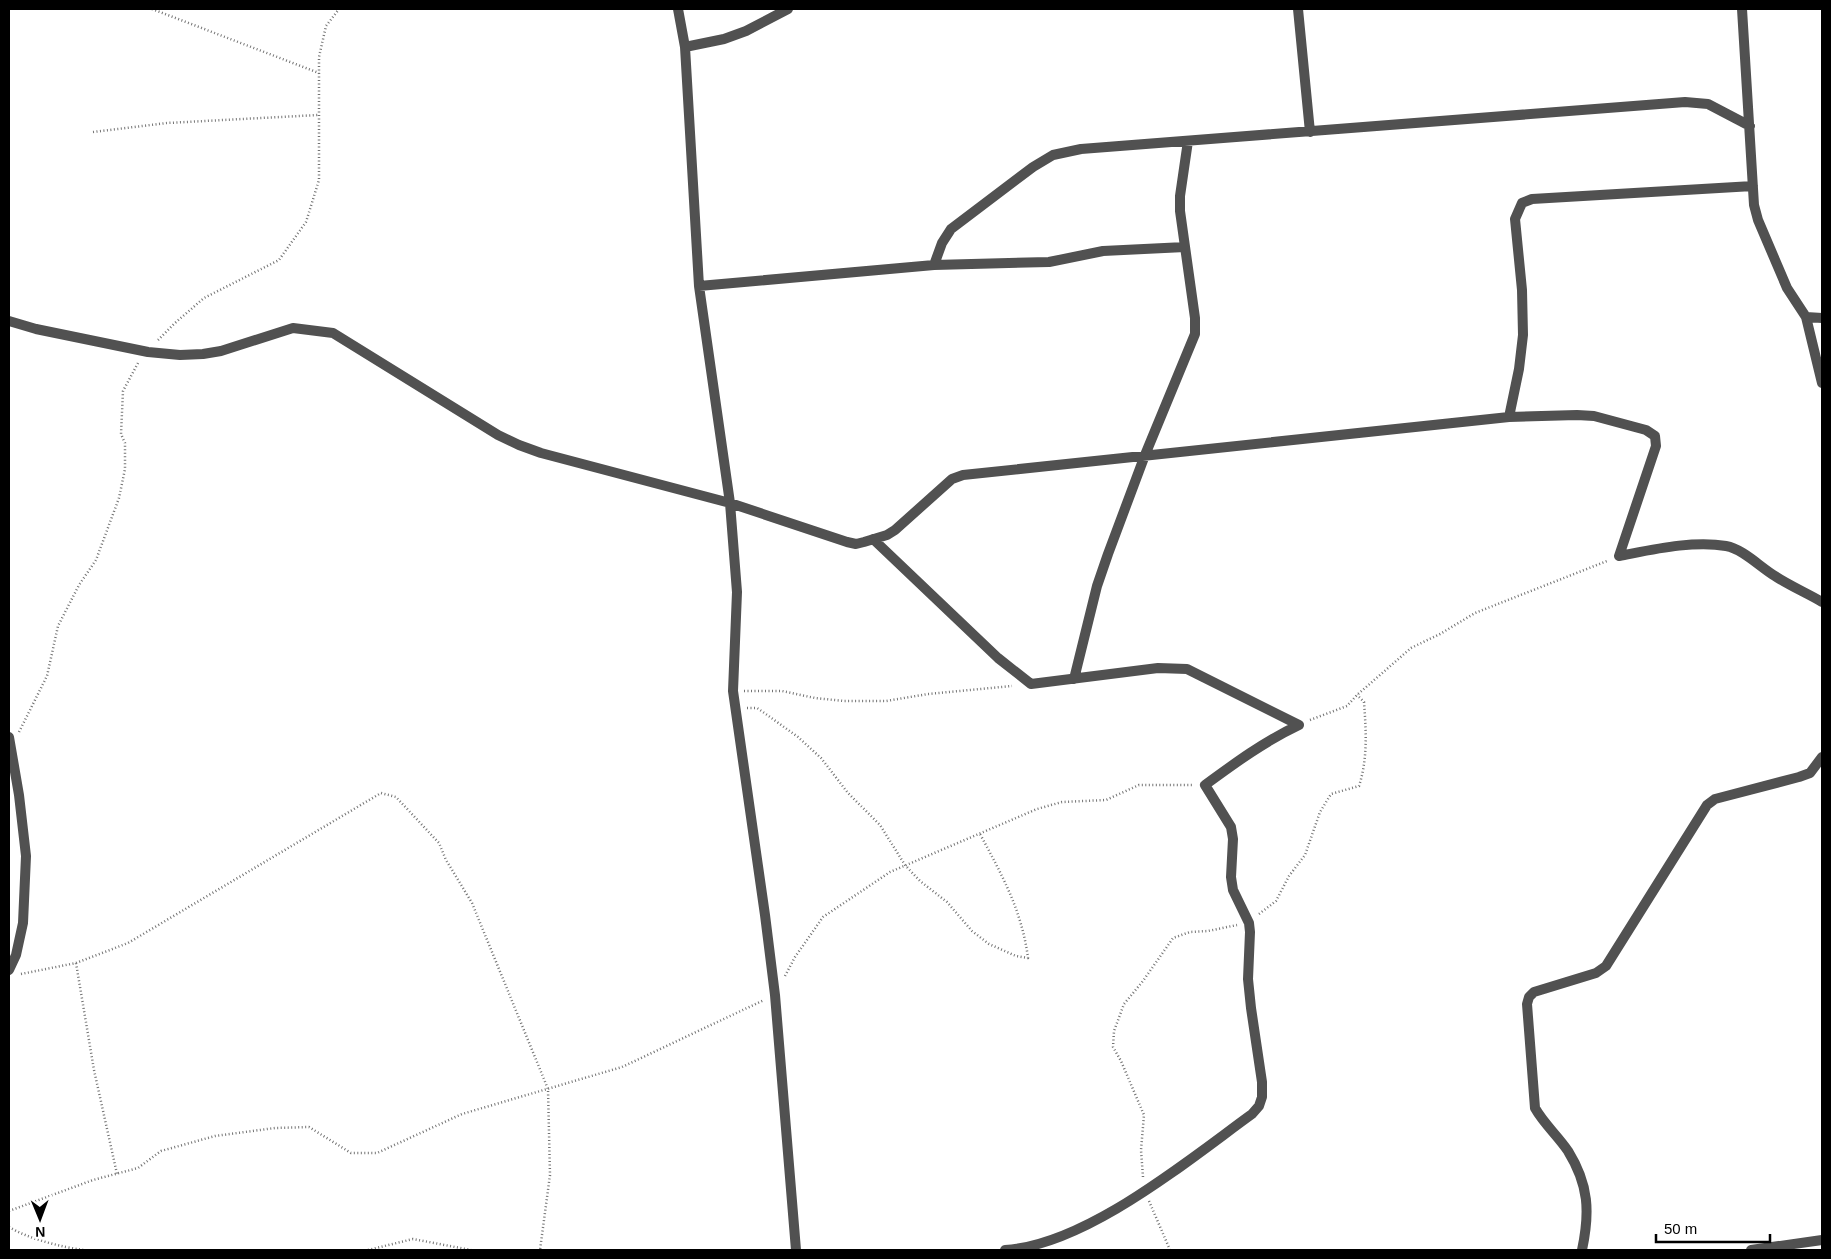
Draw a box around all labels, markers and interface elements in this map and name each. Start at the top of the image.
north arrow [15,1194,65,1244]
scale bar [1656,1212,1770,1244]
text: 50 m [1664,1220,1697,1237]
text: N [35,1224,45,1240]

